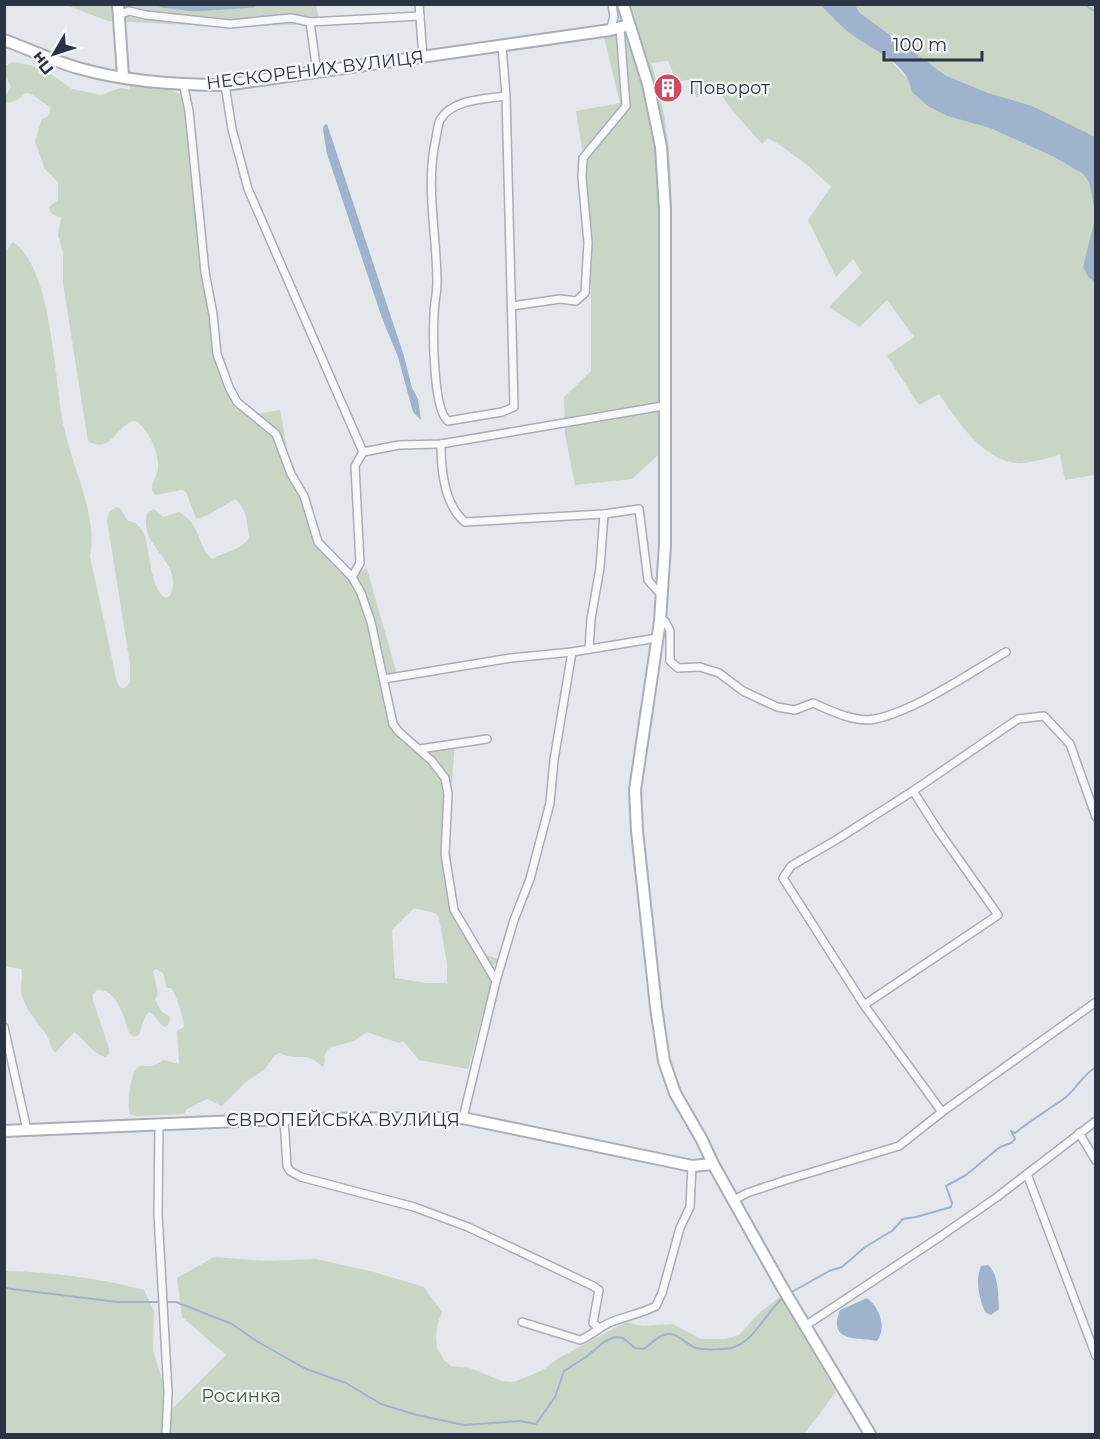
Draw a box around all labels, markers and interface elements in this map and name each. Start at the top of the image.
north arrow [24,24,84,84]
scale bar [884,24,982,62]
text: 100 m [893,34,947,56]
street label: НЕСКОРЕНИХ ВУЛИЦЯ [205,46,425,94]
text: Пн [28,48,58,78]
building icon: Поворот [652,72,684,104]
place label: Поворот [689,77,770,99]
street label: ЄВРОПЕЙСЬКА ВУЛИЦЯ [226,1109,460,1131]
park label: Росинка [201,1385,281,1407]

